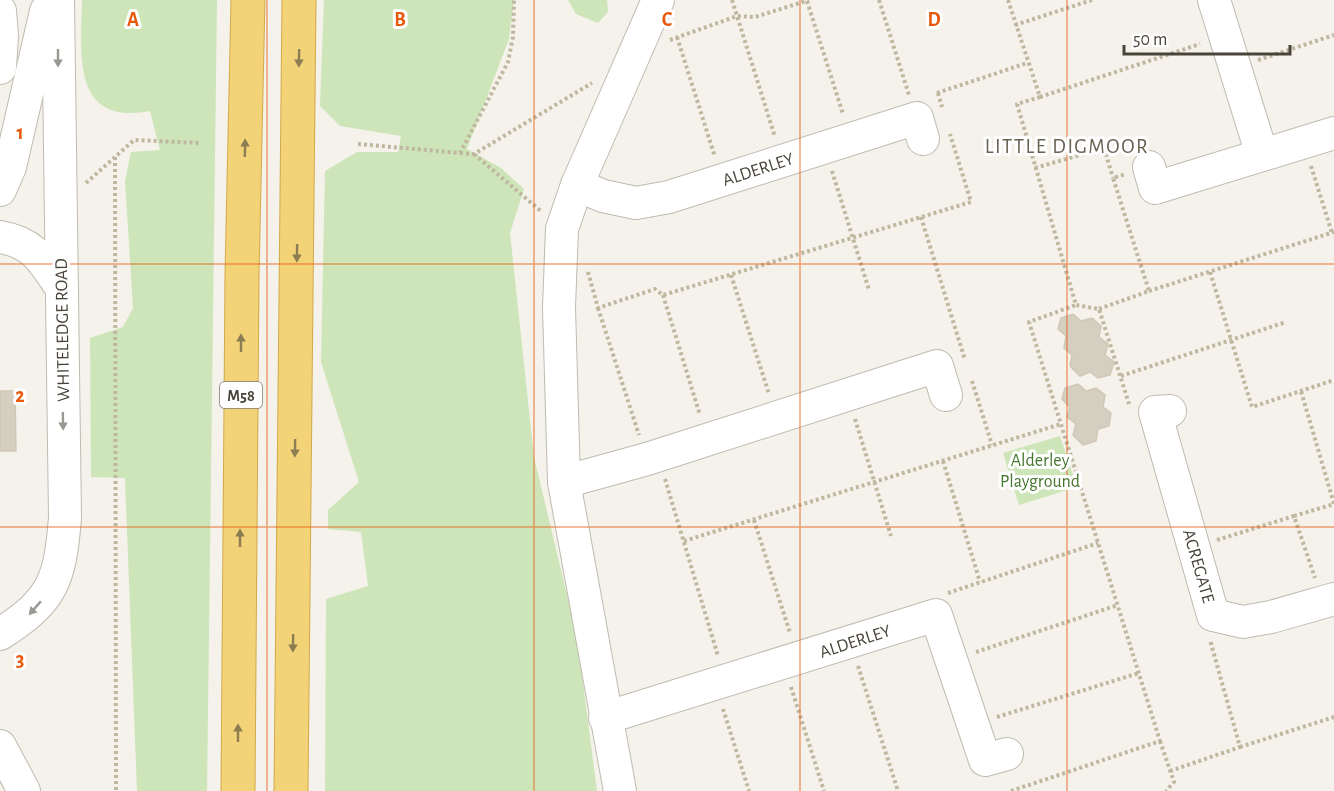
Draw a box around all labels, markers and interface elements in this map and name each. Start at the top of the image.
text: A [127,10,139,30]
text: B [394,10,406,30]
text: C [662,10,673,30]
text: D [927,10,941,30]
scale bar [1124,18,1290,56]
text: 50 m [1133,31,1167,49]
one-way arrow [53,49,63,68]
one-way arrow [294,49,304,68]
text: 1 [16,123,24,143]
district label: LITTLE DIGMOOR [985,136,1149,157]
one-way arrow [240,138,250,157]
street label: ALDERLEY [720,150,797,190]
one-way arrow [292,244,302,263]
street label: WHITELEDGE ROAD [53,258,73,402]
one-way arrow [236,333,246,352]
road number: M58 [220,382,262,408]
text: 2 [15,386,25,406]
one-way arrow [58,412,68,431]
one-way arrow [290,439,300,458]
park label: Alderley Playground [1000,452,1080,491]
street label: ACREGATE [1179,527,1217,605]
one-way arrow [235,528,245,547]
one-way arrow [28,601,42,616]
street label: ALDERLEY [817,622,894,662]
one-way arrow [288,634,298,653]
text: 3 [16,650,24,670]
one-way arrow [233,723,243,742]

